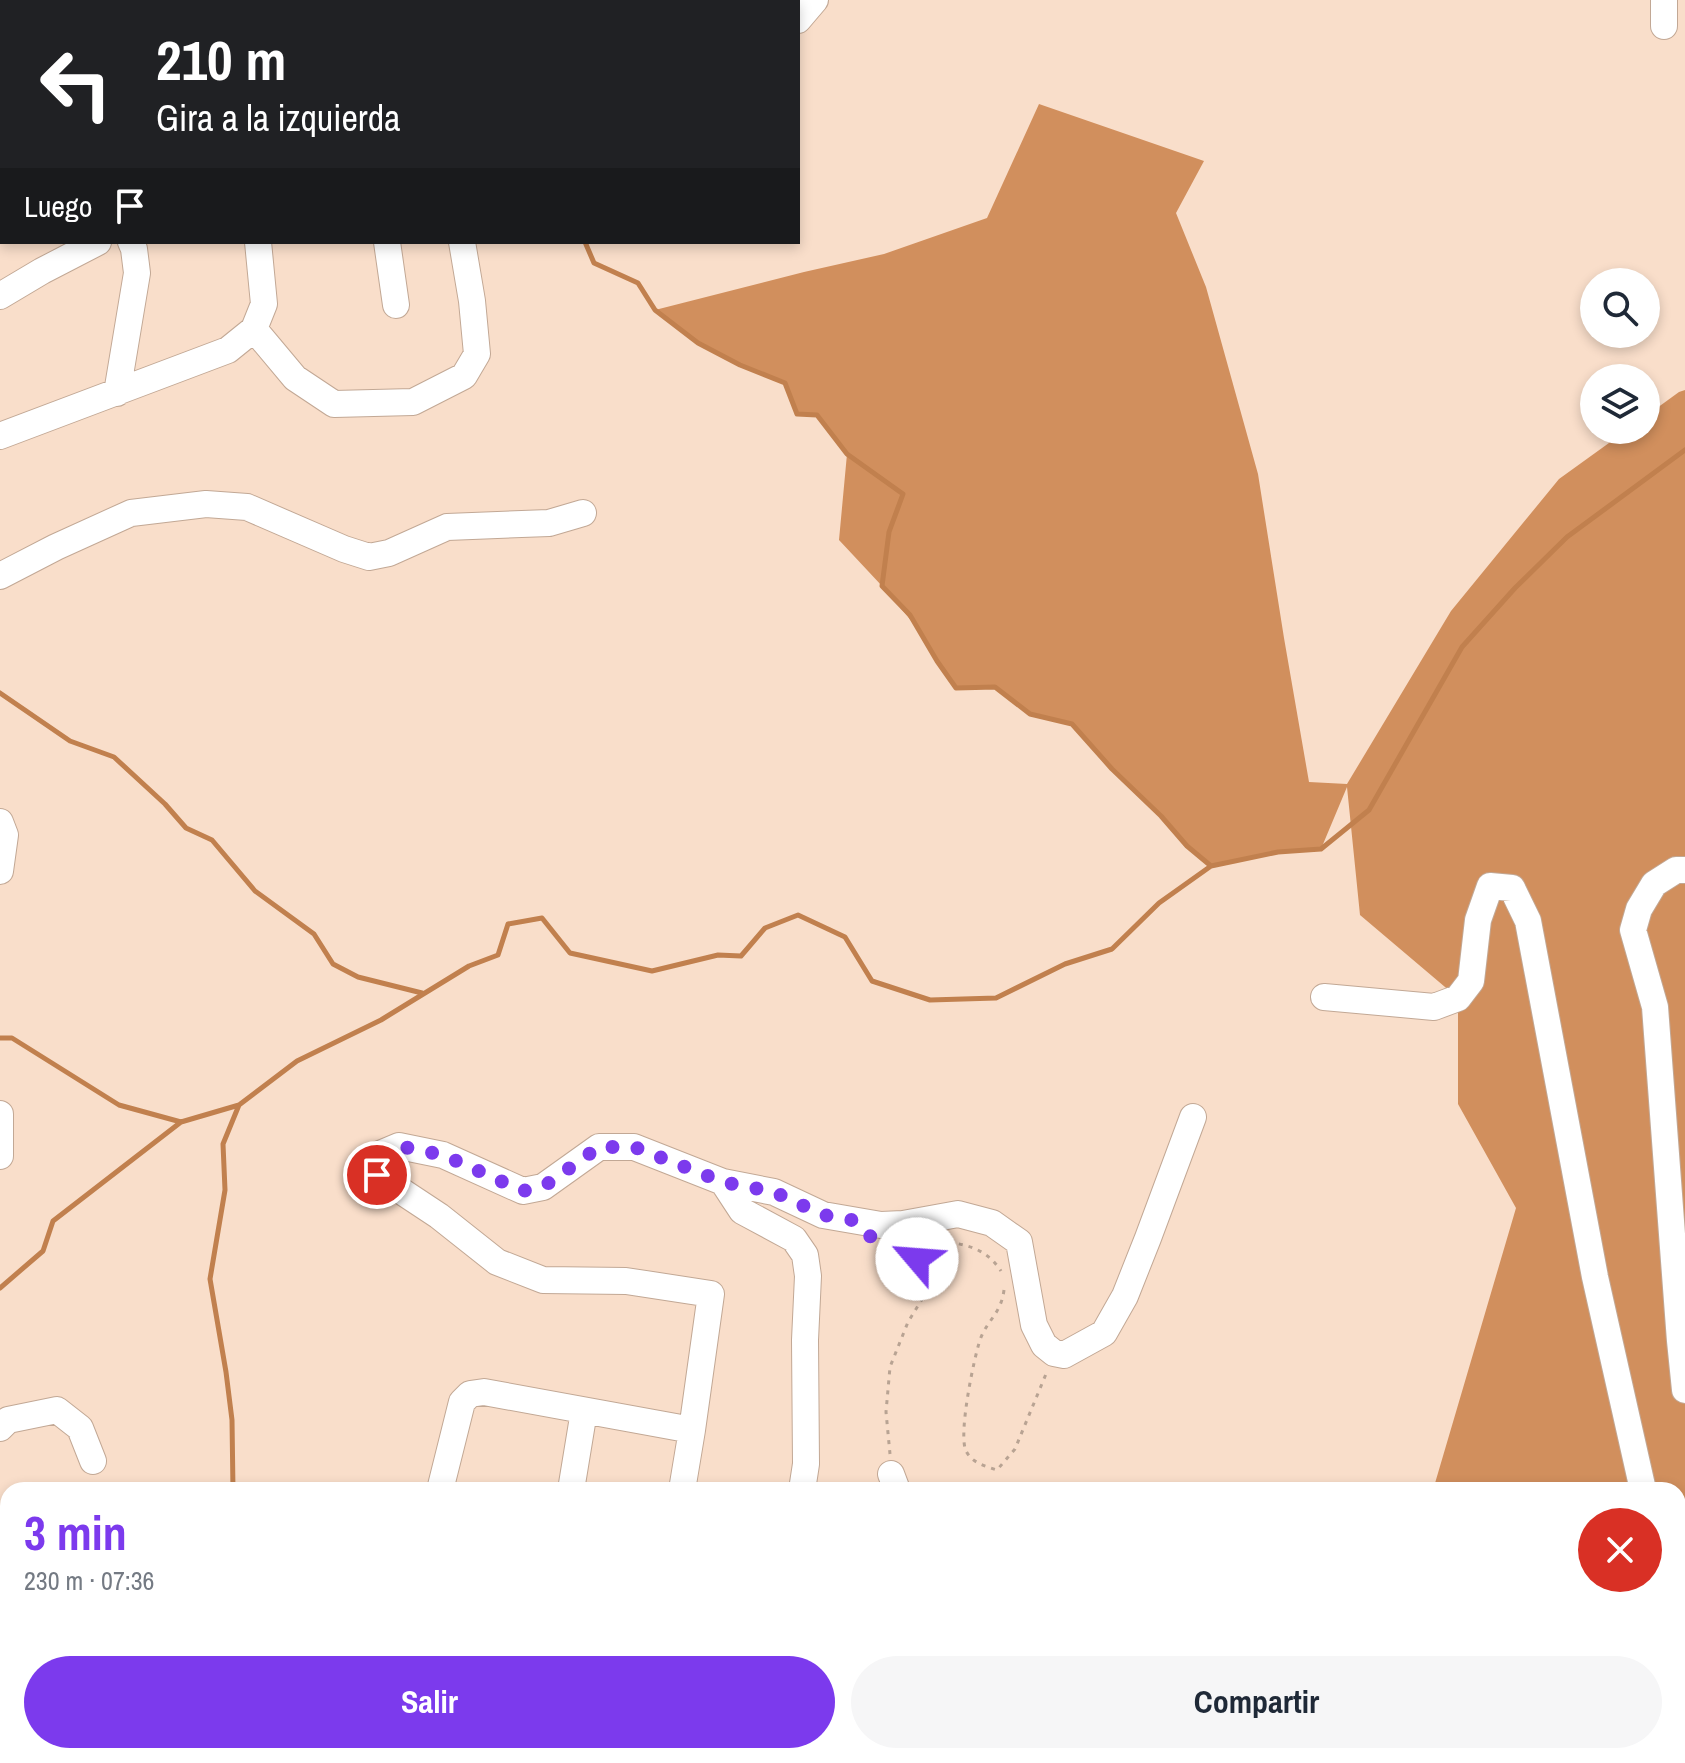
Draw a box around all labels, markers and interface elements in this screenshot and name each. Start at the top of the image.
text: 210 m [156,22,286,97]
icon: left [24,32,128,136]
text: Gira a la izquierda [156,94,401,142]
icon: arrive [108,184,152,228]
text: Luego [24,186,92,226]
map controls [1580,268,1660,444]
button: search [1580,268,1660,348]
button: layers [1580,364,1660,444]
pin [343,1141,411,1209]
icon: arrive [355,1153,399,1197]
position arrow [875,1217,959,1301]
text: 3 min [24,1500,127,1565]
button: close [1578,1508,1662,1592]
text: 230 m · 07:36 [24,1563,154,1598]
button: Salir [24,1656,835,1748]
button: Compartir [851,1656,1662,1748]

